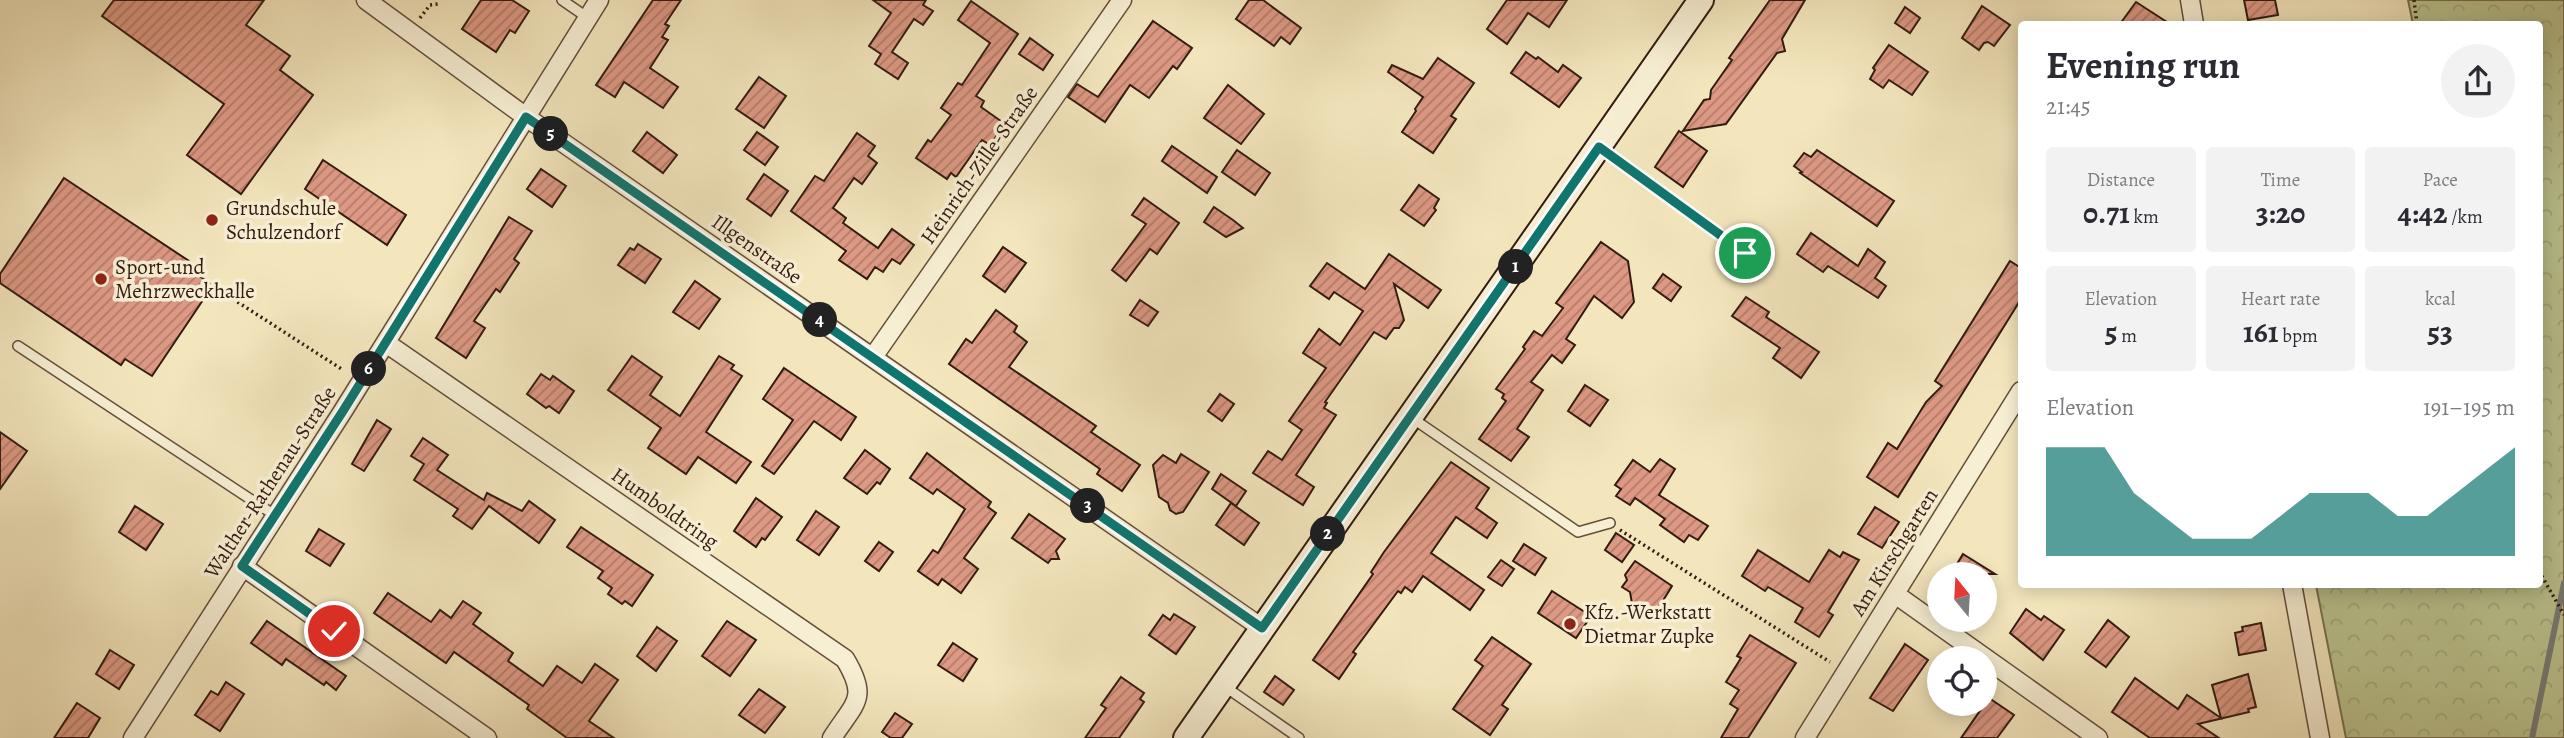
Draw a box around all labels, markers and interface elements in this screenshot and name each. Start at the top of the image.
text: Evening run [2046,39,2240,91]
button: share [2441,44,2515,118]
street label: Heinrich-Zille-Straße [914,80,1044,250]
text: 21:45 [2046,91,2091,122]
pin: 5 [534,116,568,152]
text: 5 [546,120,555,146]
text: Distance [2087,167,2155,193]
text: Time [2261,167,2300,193]
text: Pace [2423,167,2458,193]
text: 0.71 [2083,193,2130,233]
text: 3:20 [2256,193,2305,233]
text: 4:42 [2398,193,2447,233]
place label: Grundschule Schulzendorf [226,194,344,246]
text: km [2130,204,2159,230]
text: /km [2447,204,2483,230]
street label: Illgenstraße [706,208,808,290]
marker: Grundschule Schulzendorf [204,212,220,228]
pin [1715,223,1775,283]
icon: arrive [1726,234,1764,272]
pin: 1 [1498,250,1534,284]
place label: Sport-und Mehrzweckhalle [115,253,255,305]
text: 1 [1512,253,1519,279]
marker: Sport-und Mehrzweckhalle [93,271,109,287]
text: Elevation [2084,286,2157,312]
text: Heart rate [2241,286,2320,312]
text: kcal [2425,286,2455,312]
pin: 4 [802,302,838,338]
text: 4 [815,306,824,332]
text: 5 [2105,312,2117,352]
text: 161 [2243,312,2279,352]
text: 53 [2427,312,2453,352]
text: m [2117,323,2137,349]
text: bpm [2279,323,2318,349]
pin: 6 [352,352,386,386]
text: 6 [364,355,373,381]
street label: Walther-Rathenau-Straße [197,381,343,584]
text: Elevation [2046,392,2134,423]
text: 191–195 m [2423,392,2515,423]
street label: Humboldtring [606,461,725,556]
street label: Am Kirschgarten [1843,483,1944,622]
pin: 3 [1070,489,1106,524]
text: 3 [1083,492,1092,518]
pin: 2 [1310,516,1346,552]
text: 2 [1323,520,1332,546]
north arrow [1927,562,1997,632]
map controls [1927,562,1997,716]
place label: Kfz.-Werkstatt Dietmar Zupke [1584,598,1714,650]
pin [304,601,364,661]
icon: check [315,612,353,650]
marker: Kfz.-Werkstatt Dietmar Zupke [1562,616,1578,632]
button: locate [1927,646,1997,716]

